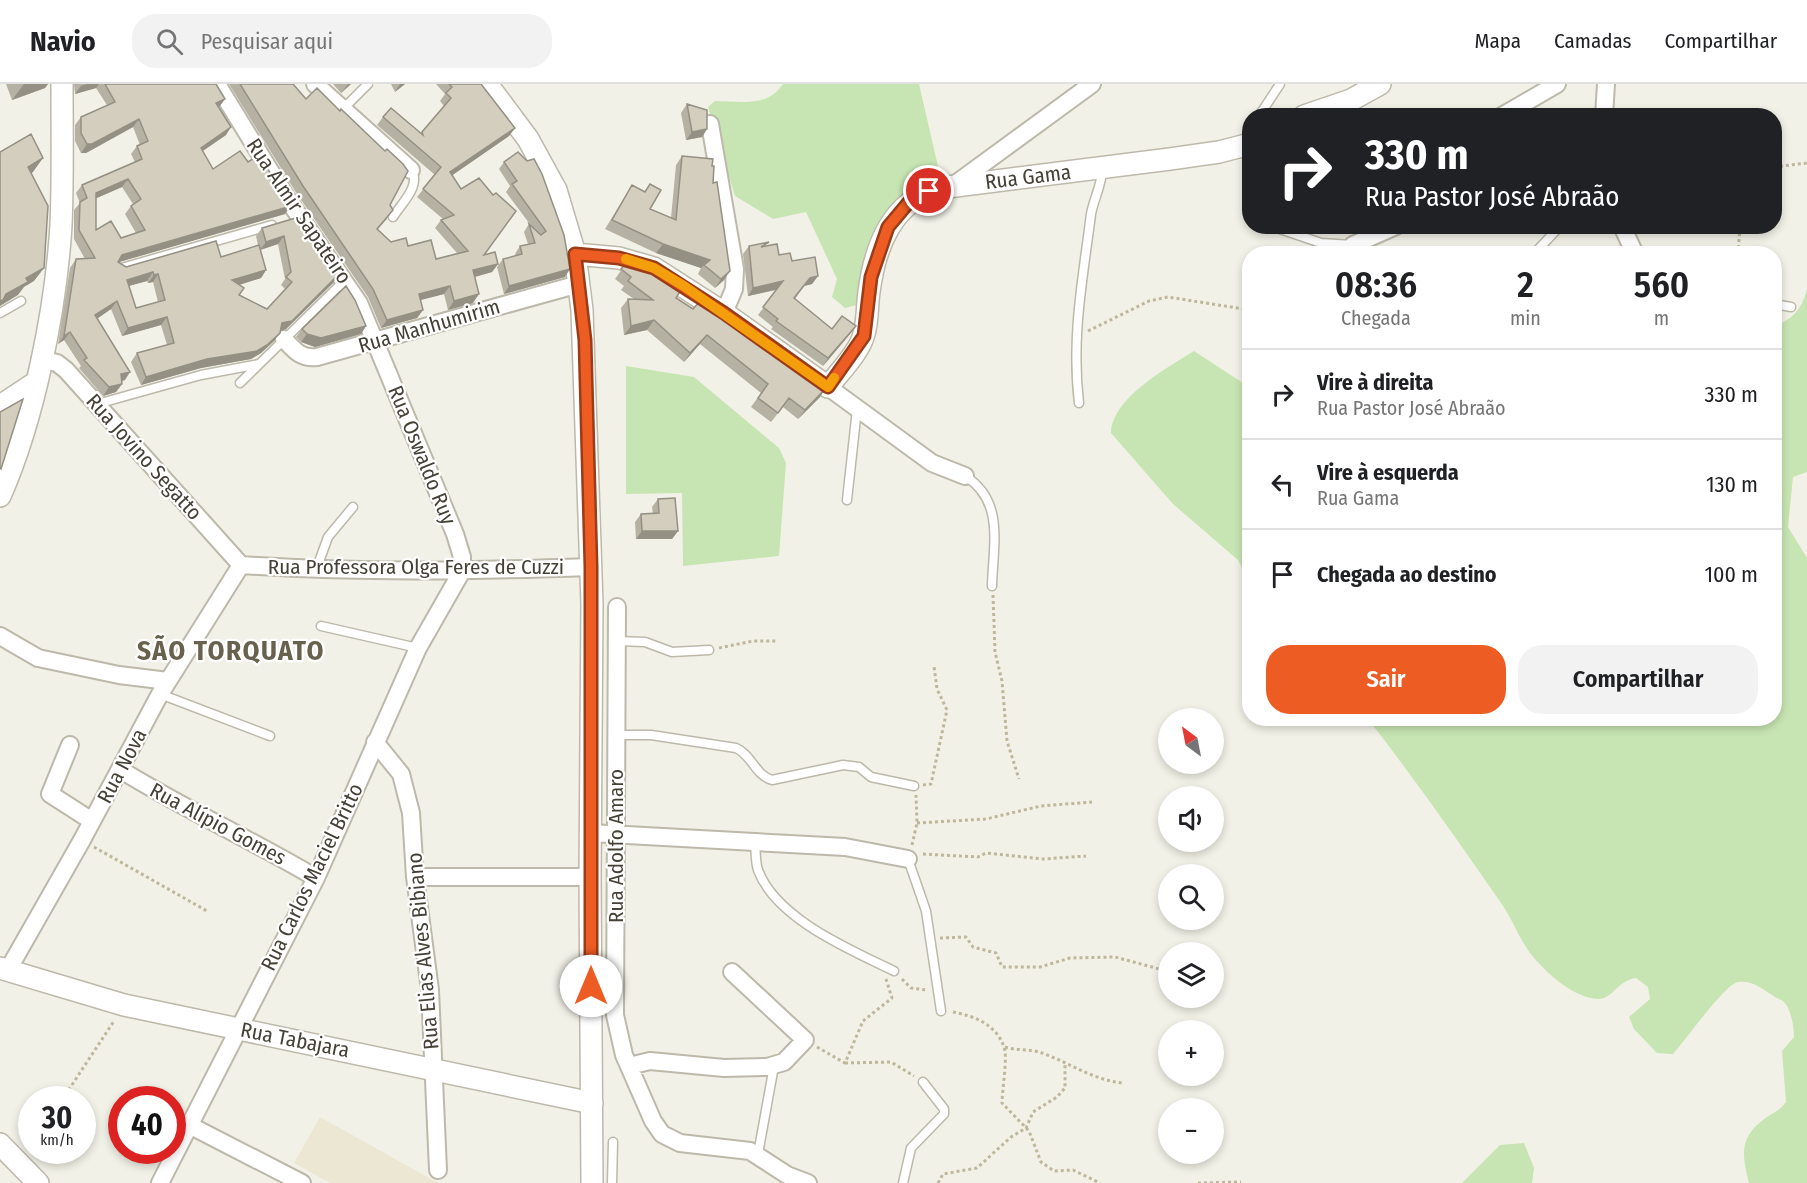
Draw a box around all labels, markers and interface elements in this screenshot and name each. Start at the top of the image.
search box [132,14,552,68]
text: Navio [30,25,96,58]
icon: search [153,25,186,58]
text: Pesquisar aqui [201,28,333,55]
text: Mapa [1475,28,1521,54]
text: Camadas [1554,28,1632,54]
text: Compartilhar [1665,28,1777,54]
text: 330 m [1365,130,1468,180]
icon: right [1266,132,1344,210]
street label: Rua Almir Sapateiro [241,133,357,289]
street label: Rua Gama [984,159,1072,195]
pin [903,165,954,216]
icon: arrive [912,174,945,207]
text: Rua Pastor José Abraão [1365,181,1620,213]
text: 08:36 [1335,263,1417,307]
text: 2 [1517,263,1534,307]
text: 560 [1634,263,1689,307]
street label: Rua Manhumirim [355,293,503,359]
text: Chegada [1341,306,1411,330]
text: min [1510,306,1541,330]
text: m [1654,306,1669,330]
text: Vire à direita [1317,369,1433,396]
icon: right [1266,378,1299,411]
text: 330 m [1705,381,1758,408]
street label: Rua Oswaldo Ruy [382,382,462,529]
street label: Rua Jovino Segatto [80,388,208,526]
text: Rua Pastor José Abraão [1317,396,1506,420]
text: Vire à esquerda [1317,459,1459,486]
icon: left [1266,468,1299,501]
text: 130 m [1706,471,1758,498]
text: Rua Gama [1317,486,1399,510]
street label: Rua Professora Olga Feres de Cuzzi [268,554,564,580]
icon: arrive [1266,558,1299,591]
text: Chegada ao destino [1317,561,1497,588]
text: 100 m [1704,561,1758,588]
district label: SÃO TORQUATO [137,635,325,667]
button: Sair [1266,645,1506,714]
button: Compartilhar [1518,645,1758,714]
north arrow [1158,708,1224,774]
map controls [1158,708,1224,1164]
street label: Rua Nova [92,724,152,808]
street label: Rua Adolfo Amaro [603,769,629,923]
street label: Rua Alípio Gomes [145,777,291,871]
street label: Rua Carlos Maciel Britto [255,779,369,975]
button: sound [1158,786,1224,852]
street label: Rua Elias Alves Bibiano [401,851,445,1051]
button: search [1158,864,1224,930]
button: layers [1158,942,1224,1008]
position arrow [559,954,623,1018]
street label: Rua Tabajara [238,1017,352,1063]
button: + [1158,1020,1224,1086]
speed limit sign: 40 [108,1086,186,1164]
button: − [1158,1098,1224,1164]
text: 30 [42,1100,72,1136]
text: km/h [40,1131,74,1149]

